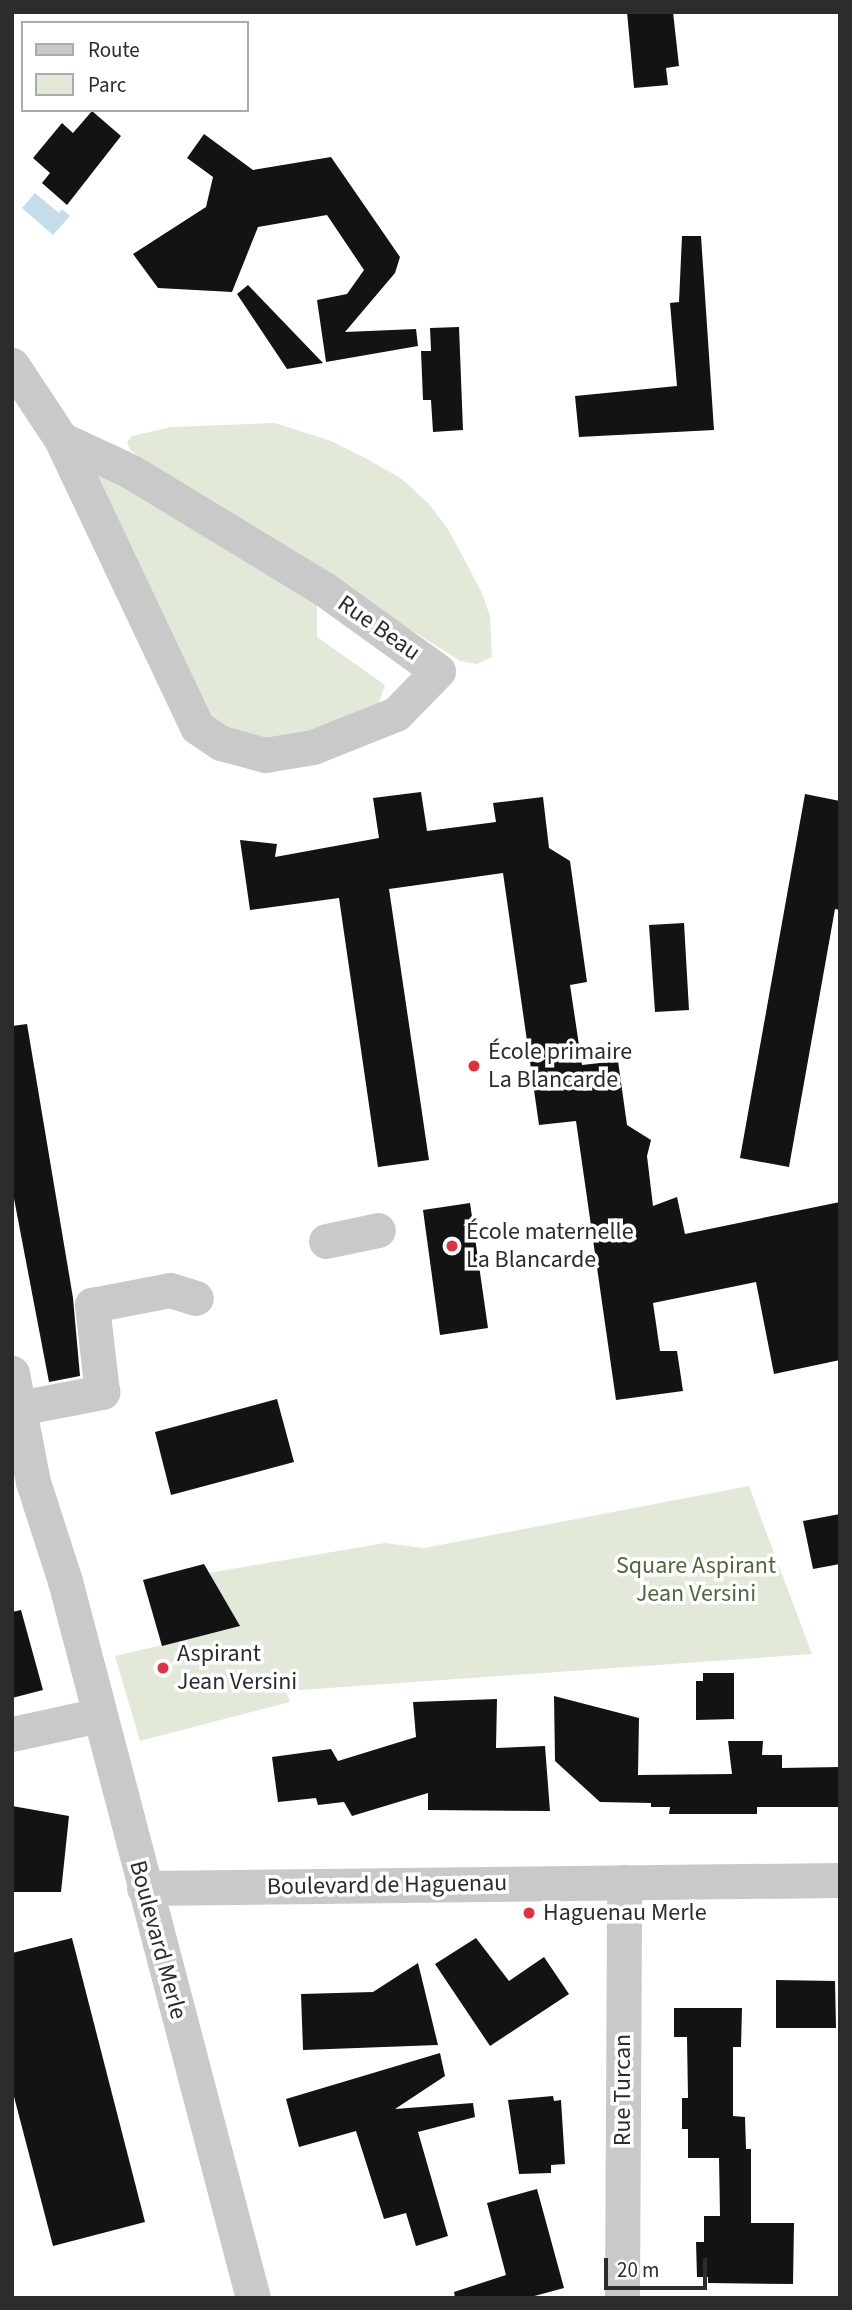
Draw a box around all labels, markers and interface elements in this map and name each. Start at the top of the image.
legend [21,21,248,112]
text: Route [88,35,140,65]
text: Parc [88,70,126,100]
street label: Rue Beau [332,589,426,667]
place label: École primaire La Blancarde [488,1038,632,1094]
marker: École primaire La Blancarde [466,1058,482,1074]
place label: École maternelle La Blancarde [466,1218,634,1274]
marker: École maternelle La Blancarde [444,1238,460,1254]
park label: Square Aspirant Jean Versini [616,1552,776,1608]
place label: Aspirant Jean Versini [177,1640,297,1696]
marker: Aspirant Jean Versini [155,1660,171,1676]
street label: Boulevard Merle [123,1858,193,2022]
street label: Boulevard de Haguenau [267,1869,507,1901]
place label: Haguenau Merle [543,1899,707,1927]
marker: Haguenau Merle [521,1905,537,1921]
street label: Rue Turcan [609,2034,637,2146]
scale bar [607,2244,710,2288]
text: 20 m [617,2255,659,2285]

